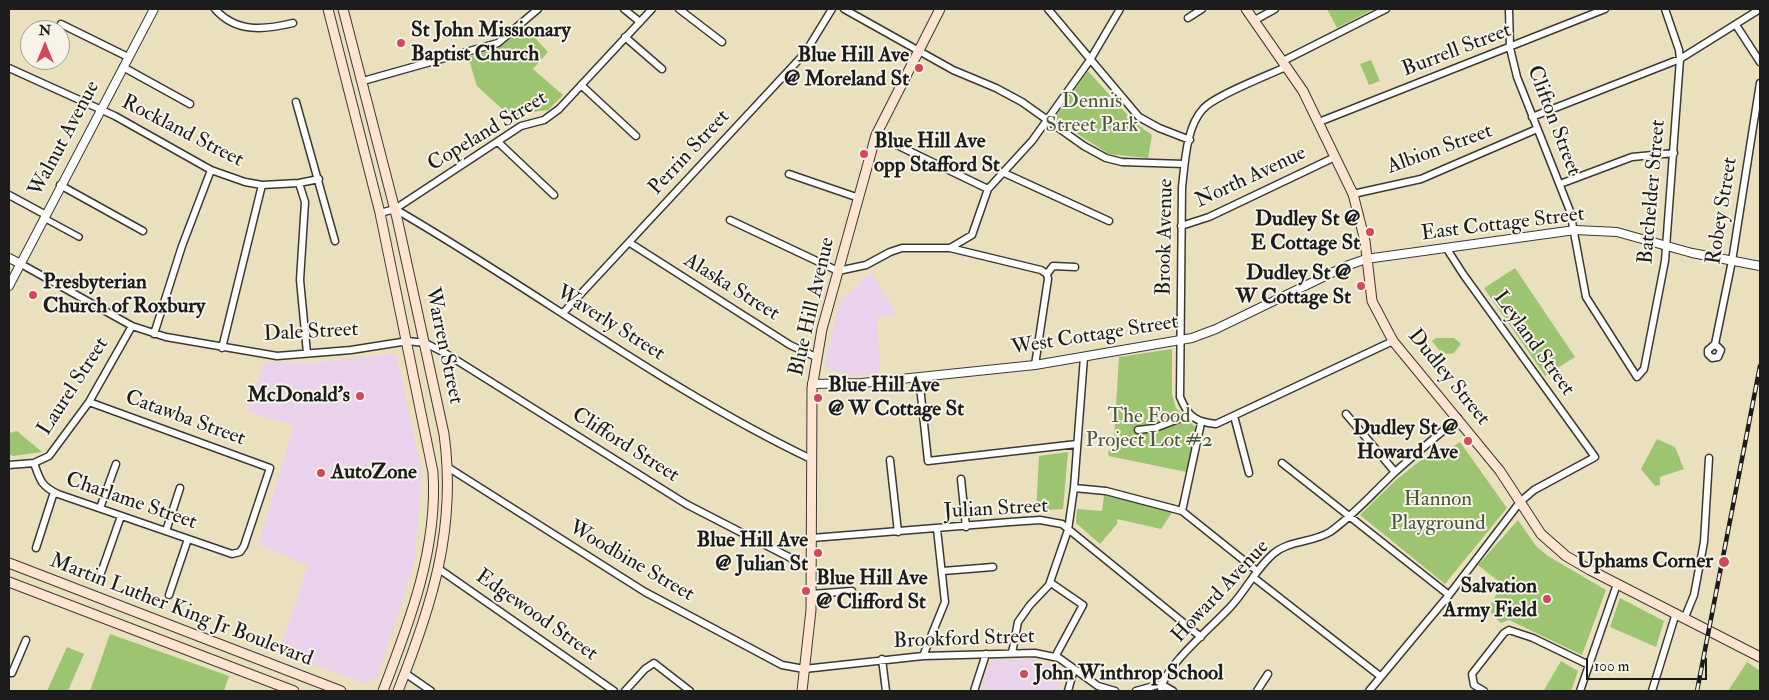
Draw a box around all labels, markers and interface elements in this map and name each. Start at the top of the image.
place label: St John Missionary Baptist Church [411,18,571,68]
street label: Burrell Street [1399,19,1515,83]
north arrow [20,20,70,70]
text: N [39,22,51,39]
marker: St John Missionary Baptist Church [395,37,407,49]
place label: Blue Hill Ave @ Moreland St [784,43,909,93]
marker: Blue Hill Ave @ Moreland St [913,62,925,74]
street label: Clifton Street [1520,62,1586,180]
street label: Walnut Avenue [24,77,106,201]
street label: Copeland Street [424,86,552,178]
park label: Dennis Street Park [1045,89,1139,139]
street label: Rockland Street [117,90,247,174]
street label: Perrin Street [644,105,736,201]
street label: Albion Street [1384,119,1496,181]
street label: Batchelder Street [1634,119,1672,265]
place label: Blue Hill Ave opp Stafford St [874,129,1000,179]
street label: North Avenue [1192,141,1310,215]
marker: Blue Hill Ave opp Stafford St [858,148,870,160]
street label: Robey Street [1702,156,1744,266]
street label: Brook Avenue [1152,178,1180,296]
street label: East Cottage Street [1420,202,1586,248]
place label: Dudley St @ E Cottage St [1251,207,1360,257]
marker: Dudley St @ E Cottage St [1364,226,1376,238]
street label: Blue Hill Avenue [785,235,841,379]
street label: Alaska Street [678,249,784,327]
place label: Dudley St @ W Cottage St [1235,261,1351,311]
place label: Presbyterian Church of Roxbury [43,270,205,320]
marker: Dudley St @ W Cottage St [1355,280,1367,292]
street label: Waverly Street [551,281,669,367]
street label: Warren Street [418,285,468,407]
street label: Leyland Street [1487,287,1579,401]
marker: Presbyterian Church of Roxbury [27,289,39,301]
street label: West Cottage Street [1010,310,1180,362]
street label: Dale Street [263,318,359,348]
street label: Dudley Street [1402,325,1494,431]
street label: Laurel Street [33,333,115,441]
place label: Blue Hill Ave @ W Cottage St [828,373,964,423]
place label: McDonald's [247,383,350,409]
street label: Catawba Street [121,386,249,452]
marker: McDonald's [354,390,366,402]
marker: Blue Hill Ave @ W Cottage St [812,392,824,404]
street label: Clifford Street [567,403,683,489]
park label: The Food Project Lot #2 [1085,404,1213,454]
place label: Dudley St @ Howard Ave [1353,416,1458,466]
marker: Dudley St @ Howard Ave [1462,435,1474,447]
place label: AutoZone [331,460,417,486]
marker: AutoZone [315,467,327,479]
street label: Charlame Street [62,468,200,536]
park label: Hannon Playground [1390,487,1486,537]
street label: Julian Street [943,495,1049,525]
street label: Woodbine Street [564,516,698,608]
place label: Blue Hill Ave @ Julian St [697,528,808,578]
street label: Howard Avenue [1167,535,1275,649]
marker: Blue Hill Ave @ Julian St [812,547,824,559]
street label: Martin Luther King Jr Boulevard [46,549,316,673]
place label: Uphams Corner [1577,549,1713,575]
marker: Uphams Corner [1717,555,1731,569]
street label: Edgewood Street [470,565,602,667]
place label: Blue Hill Ave @ Clifford St [816,566,927,616]
place label: Salvation Army Field [1443,574,1537,624]
marker: Blue Hill Ave @ Clifford St [800,585,812,597]
marker: Salvation Army Field [1541,593,1553,605]
street label: Brookford Street [893,625,1035,655]
scale bar [1589,648,1710,680]
text: 100 m [1594,657,1629,676]
place label: John Winthrop School [1034,661,1223,687]
marker: John Winthrop School [1018,668,1030,680]

